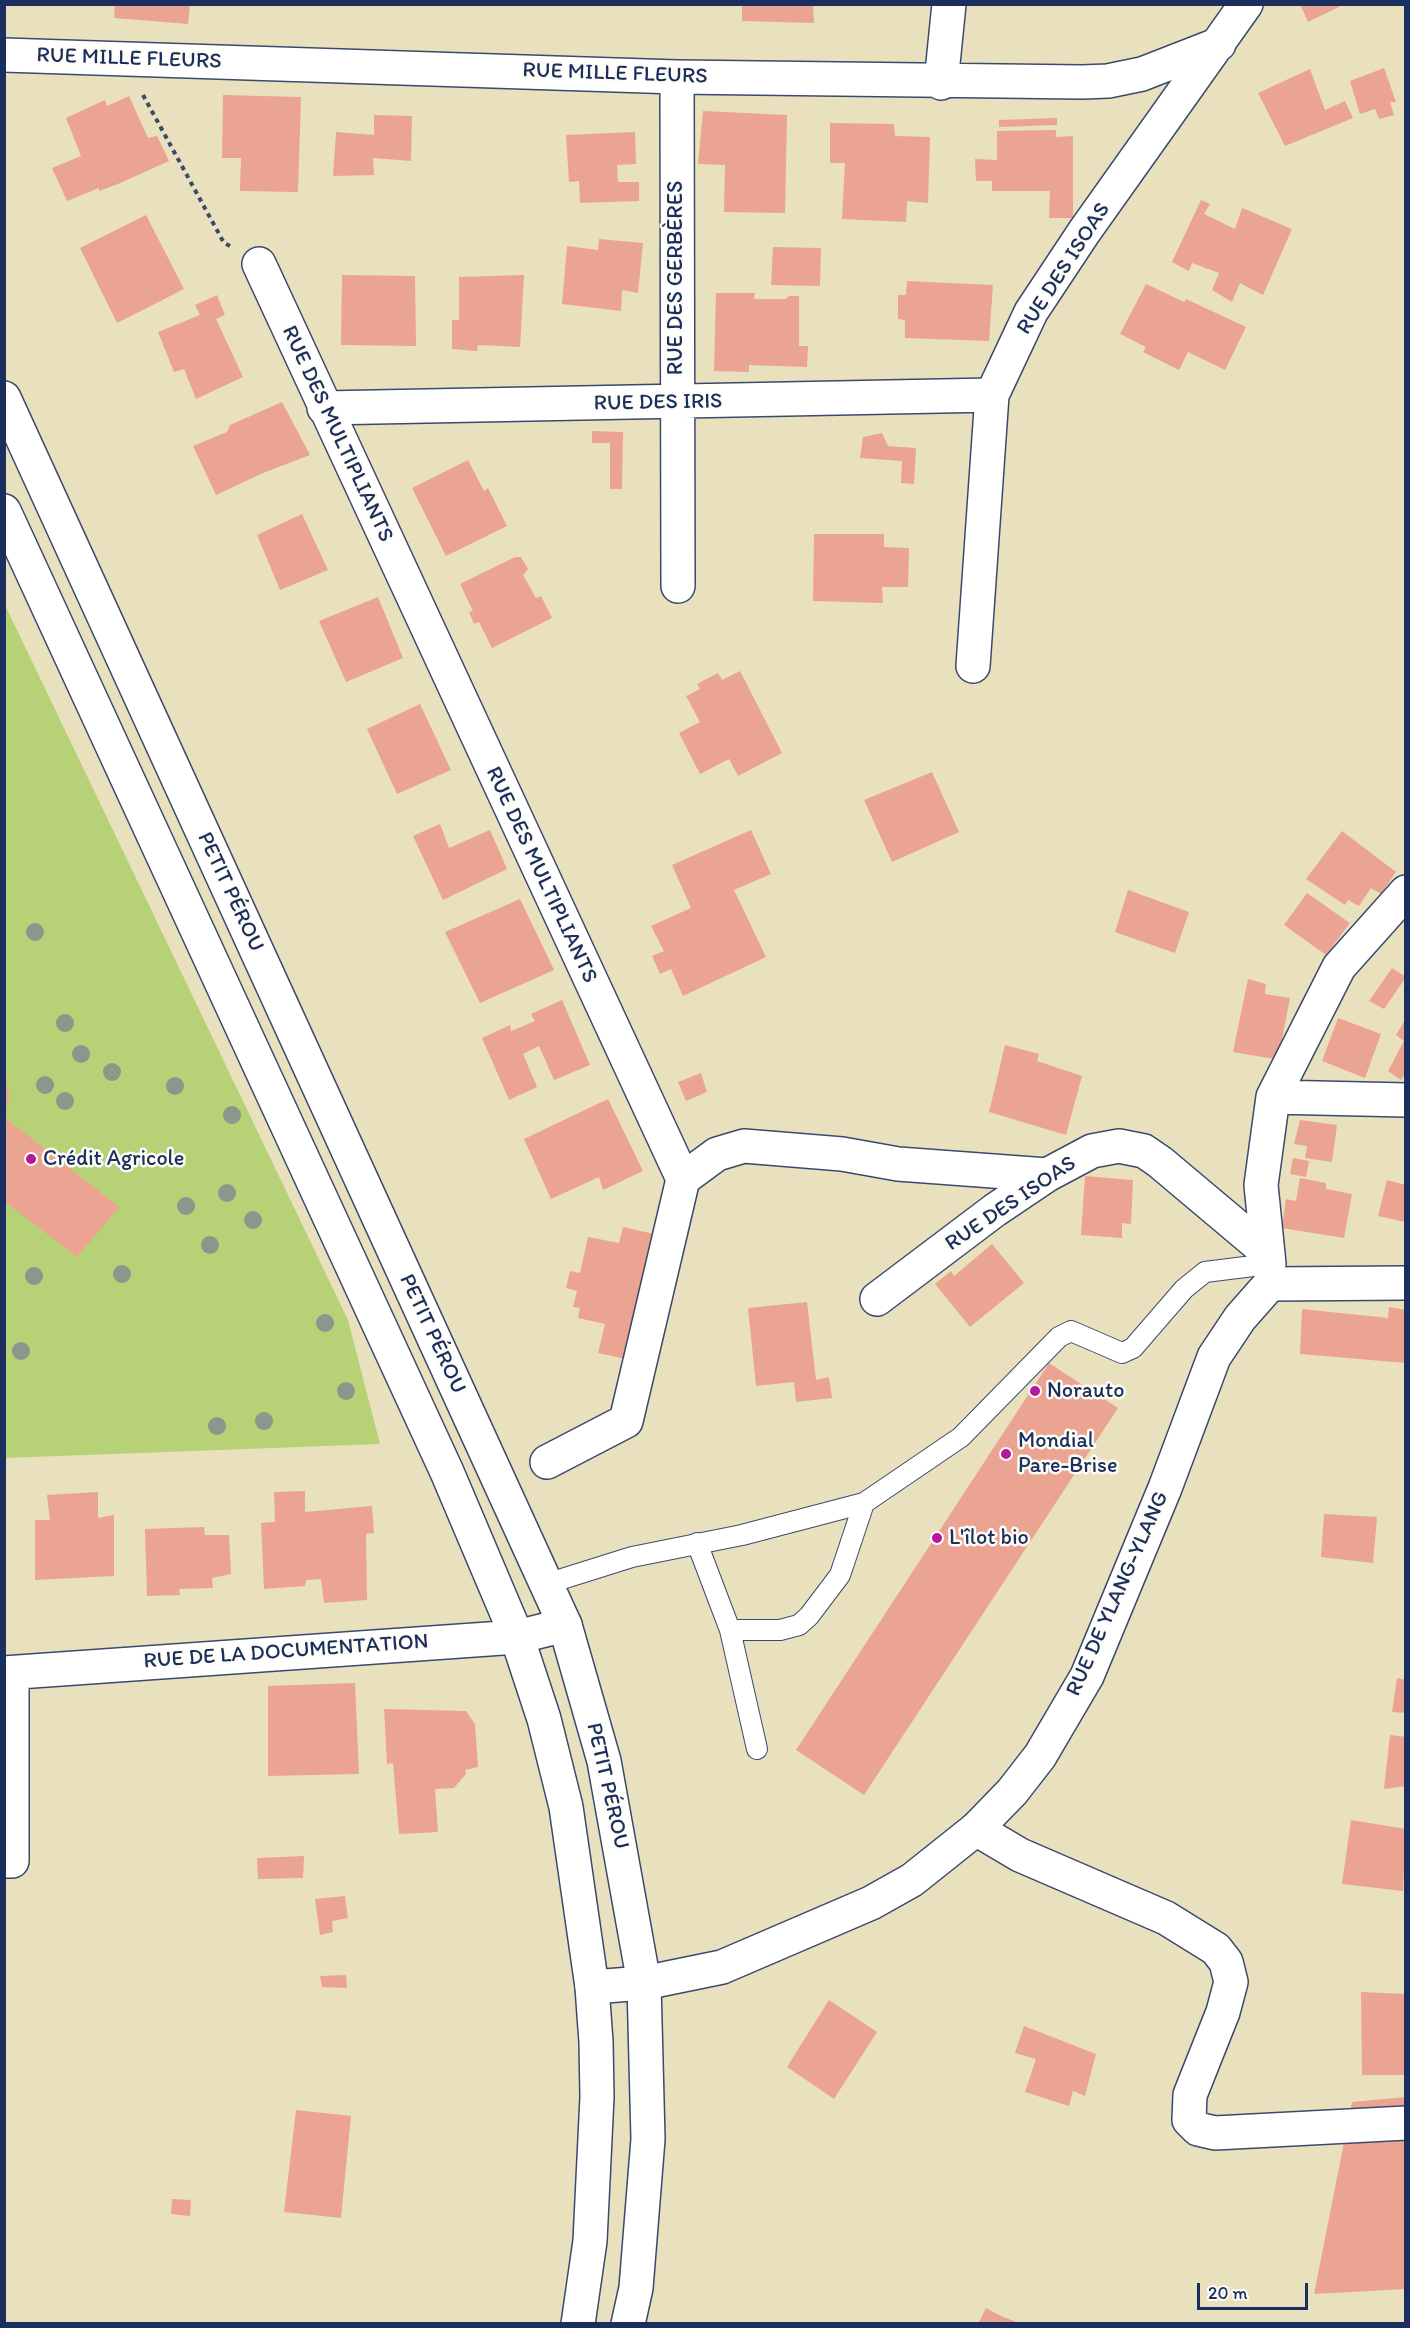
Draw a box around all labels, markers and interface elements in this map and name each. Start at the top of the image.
street label: RUE MILLE FLEURS [36,43,222,75]
street label: RUE MILLE FLEURS [522,58,708,90]
street label: RUE DES GERBÈRES [663,181,689,375]
street label: RUE DES ISOAS [1012,198,1116,340]
street label: RUE DES MULTIPLIANTS [275,322,399,546]
street label: RUE DES IRIS [593,389,723,417]
street label: RUE DES MULTIPLIANTS [479,763,603,987]
street label: PETIT PÉROU [191,828,269,956]
place label: Crédit Agricole [43,1146,184,1172]
street label: RUE DES ISOAS [941,1151,1081,1257]
marker: Crédit Agricole [24,1152,38,1166]
street label: PETIT PÉROU [393,1270,471,1398]
place label: Norauto [1047,1378,1124,1404]
marker: Norauto [1028,1384,1042,1398]
place label: Mondial Pare-Brise [1018,1428,1118,1480]
marker: Mondial Pare-Brise [999,1447,1013,1461]
street label: RUE DE YLANG-YLANG [1061,1488,1175,1700]
place label: L'îlot bio [949,1525,1029,1551]
marker: L'îlot bio [930,1531,944,1545]
street label: RUE DE LA DOCUMENTATION [143,1629,429,1675]
street label: PETIT PÉROU [580,1720,634,1852]
scale bar [1200,2271,1311,2309]
text: 20 m [1208,2282,1248,2304]

